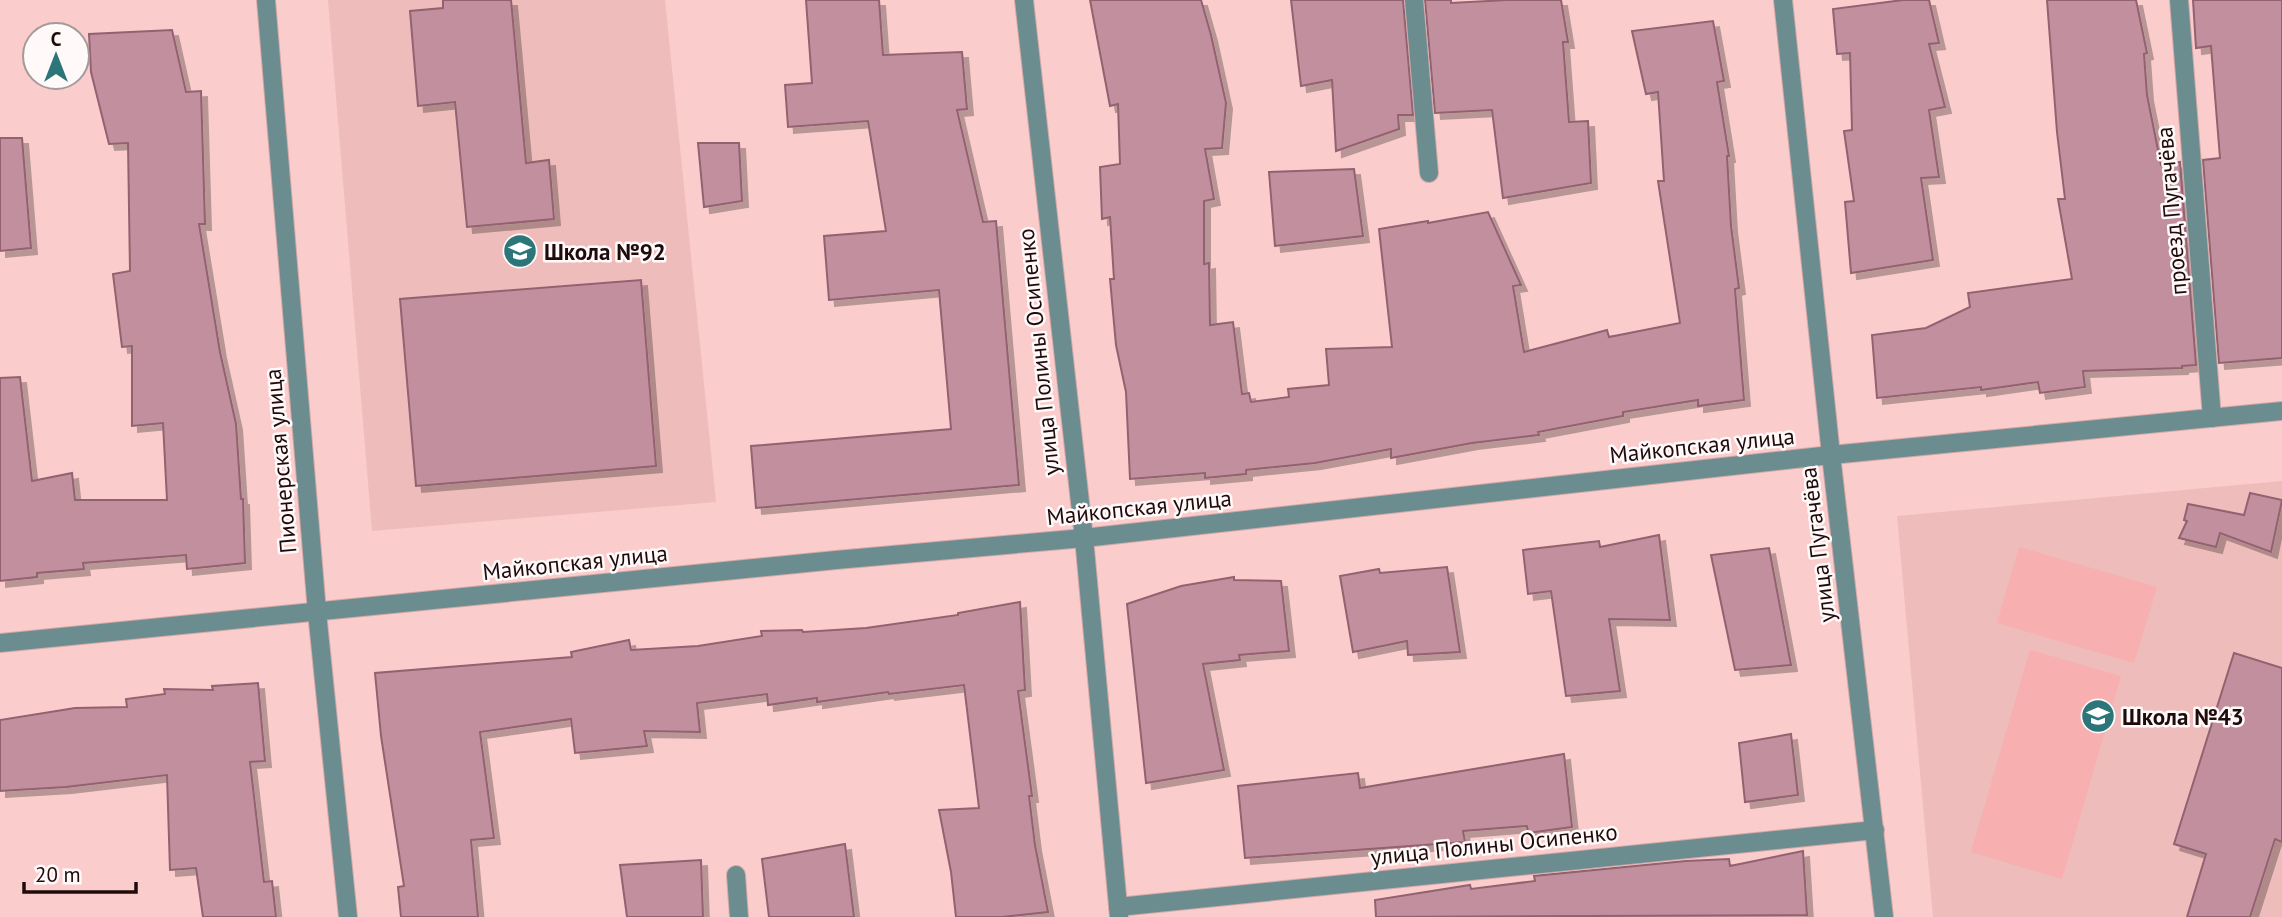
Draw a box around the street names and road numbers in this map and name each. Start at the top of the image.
street label: проезд Пугачёва [2149,126,2193,296]
street label: улица Полины Осипенко [1011,227,1065,477]
street label: Пионерская улица [257,368,303,554]
street label: Майкопская улица [1608,421,1796,469]
street label: улица Пугачёва [1793,466,1841,624]
street label: Майкопская улица [1045,483,1233,531]
street label: Майкопская улица [481,538,669,586]
street label: улица Полины Осипенко [1369,817,1619,871]

